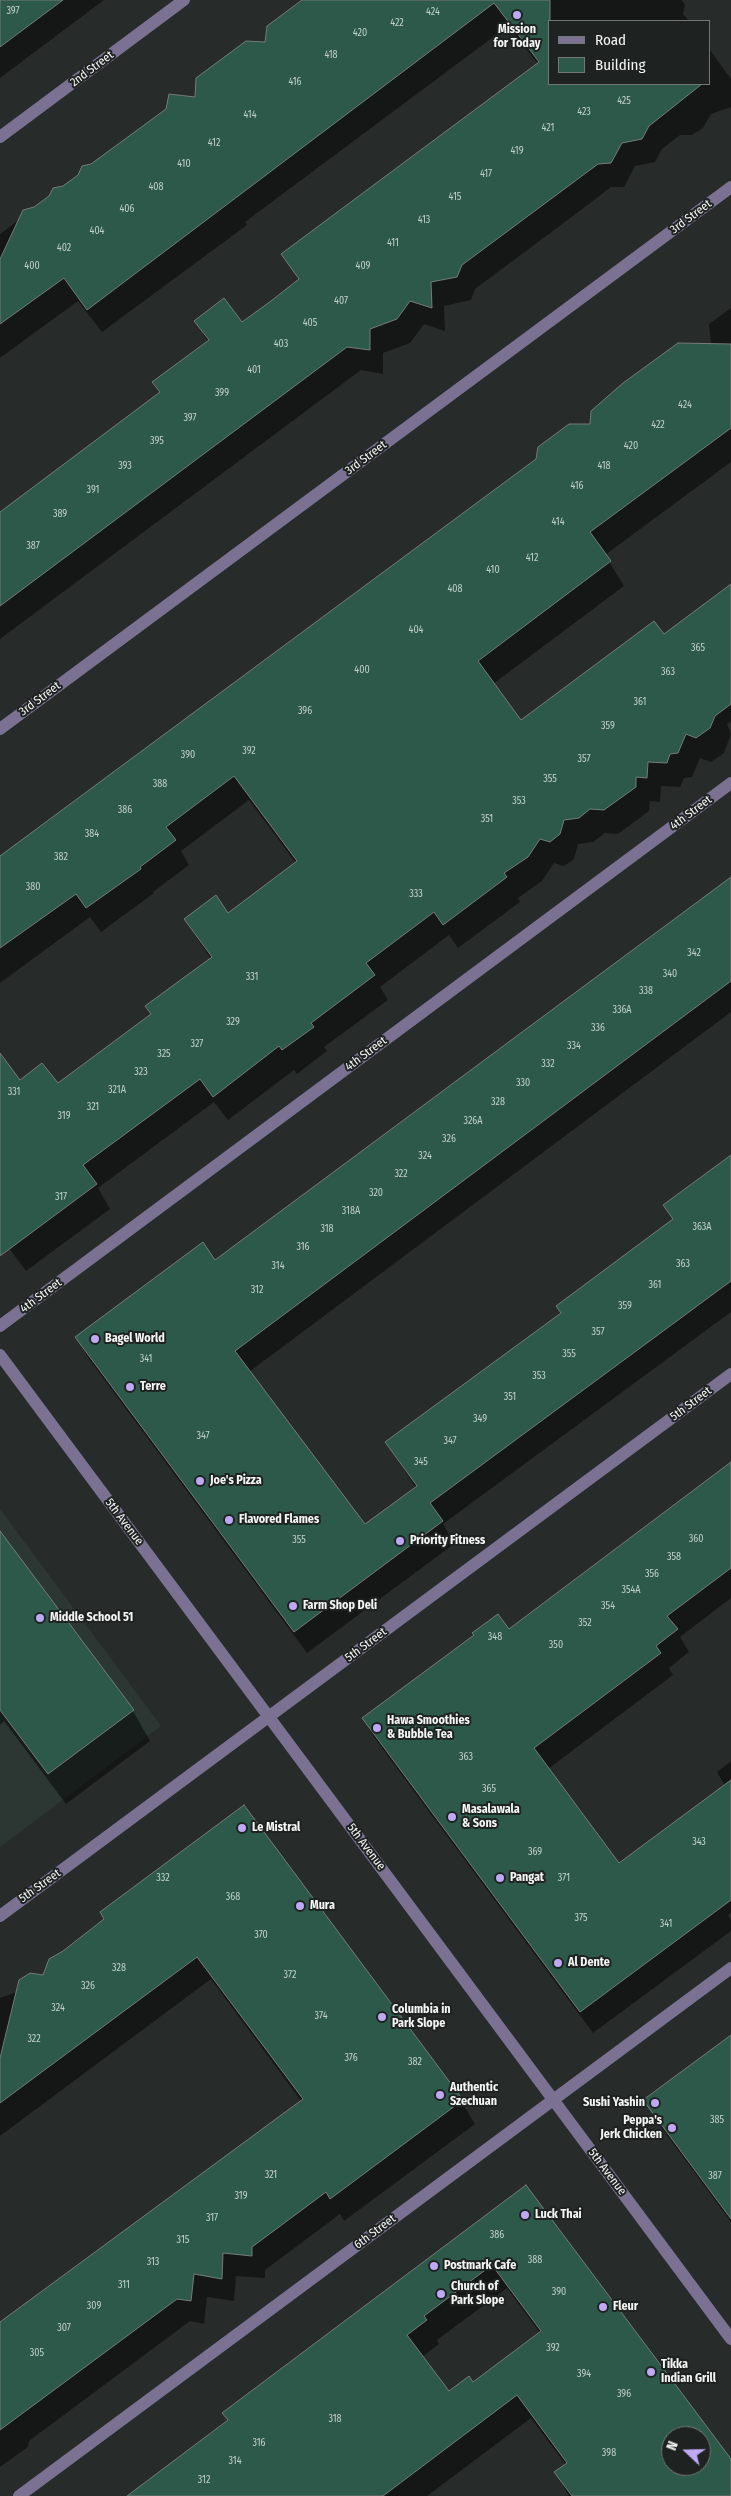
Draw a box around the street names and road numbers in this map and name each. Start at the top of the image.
street label: 2nd Street [68,48,116,90]
street label: 3rd Street [667,197,715,237]
street label: 3rd Street [342,438,390,478]
street label: 3rd Street [16,679,64,719]
street label: 4th Street [667,793,715,833]
street label: 4th Street [342,1034,390,1074]
street label: 4th Street [17,1276,65,1316]
street label: 5th Street [667,1384,715,1424]
street label: 5th Avenue [102,1496,146,1548]
street label: 5th Street [342,1625,390,1665]
street label: 5th Avenue [344,1821,388,1873]
street label: 5th Street [16,1866,64,1906]
street label: 5th Avenue [585,2146,629,2198]
street label: 6th Street [351,2212,399,2252]

